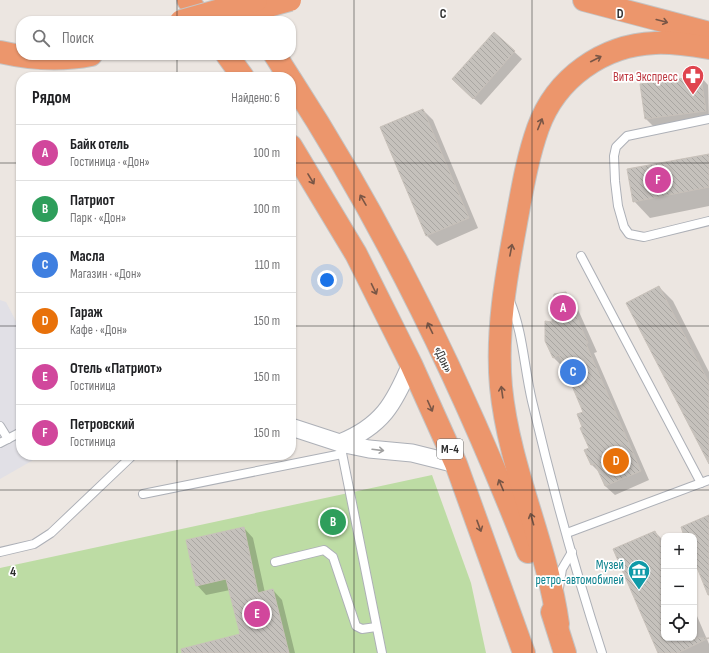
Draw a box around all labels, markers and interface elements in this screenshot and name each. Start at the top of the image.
text: C [440,6,447,22]
text: D [617,6,624,22]
search box [16,16,296,60]
one-way arrow [655,17,668,25]
icon: search [30,27,52,49]
text: Поиск [62,29,94,48]
one-way arrow [590,55,602,63]
pharmacy icon: Вита Экспресс [680,63,706,96]
place label: Вита Экспресс [613,69,678,85]
text: Рядом [32,88,71,108]
text: Найдено: 6 [231,90,280,106]
one-way arrow [536,118,544,130]
text: Байк отель [70,135,129,154]
text: A [42,145,48,161]
text: 100 m [253,145,280,161]
text: Гостиница · «Дон» [70,154,150,170]
pin: F [645,165,671,195]
one-way arrow [308,173,316,185]
text: Патриот [70,191,115,210]
one-way arrow [359,194,367,206]
text: B [42,201,48,217]
text: 100 m [253,201,280,217]
text: Парк · «Дон» [70,210,126,226]
one-way arrow [508,244,516,257]
text: Масла [70,247,105,266]
text: C [42,257,48,273]
text: 110 m [255,257,280,273]
text: Магазин · «Дон» [70,266,142,282]
your location [317,270,337,290]
one-way arrow [371,283,378,295]
pin: A [550,293,576,323]
text: Гараж [70,303,103,322]
text: D [42,313,48,329]
text: 150 m [254,313,280,329]
text: Кафе · «Дон» [70,322,127,338]
one-way arrow [426,322,433,334]
street label: «Дон» [430,344,456,375]
pin: C [560,357,586,387]
text: Отель «Патриот» [70,359,162,378]
text: E [42,369,48,385]
text: 150 m [254,369,280,385]
text: Гостиница [70,378,116,394]
one-way arrow [498,386,506,399]
one-way arrow [427,400,434,412]
text: Петровский [70,415,135,434]
text: F [42,425,48,441]
text: 150 m [254,425,280,441]
text: Гостиница [70,434,116,450]
road number: М-4 [437,439,463,459]
one-way arrow [372,446,385,454]
pin: D [603,446,629,476]
one-way arrow [496,479,504,491]
pin: B [320,507,346,537]
one-way arrow [528,512,535,525]
one-way arrow [475,520,483,532]
map controls [661,533,697,641]
button: + [661,533,697,569]
place label: Музей ретро-автомобилей [535,557,624,588]
museum icon: Музей ретро-автомобилей [626,558,652,591]
text: 4 [10,564,16,580]
button: − [661,569,697,605]
pin: E [244,599,270,629]
button: locate [661,605,697,641]

